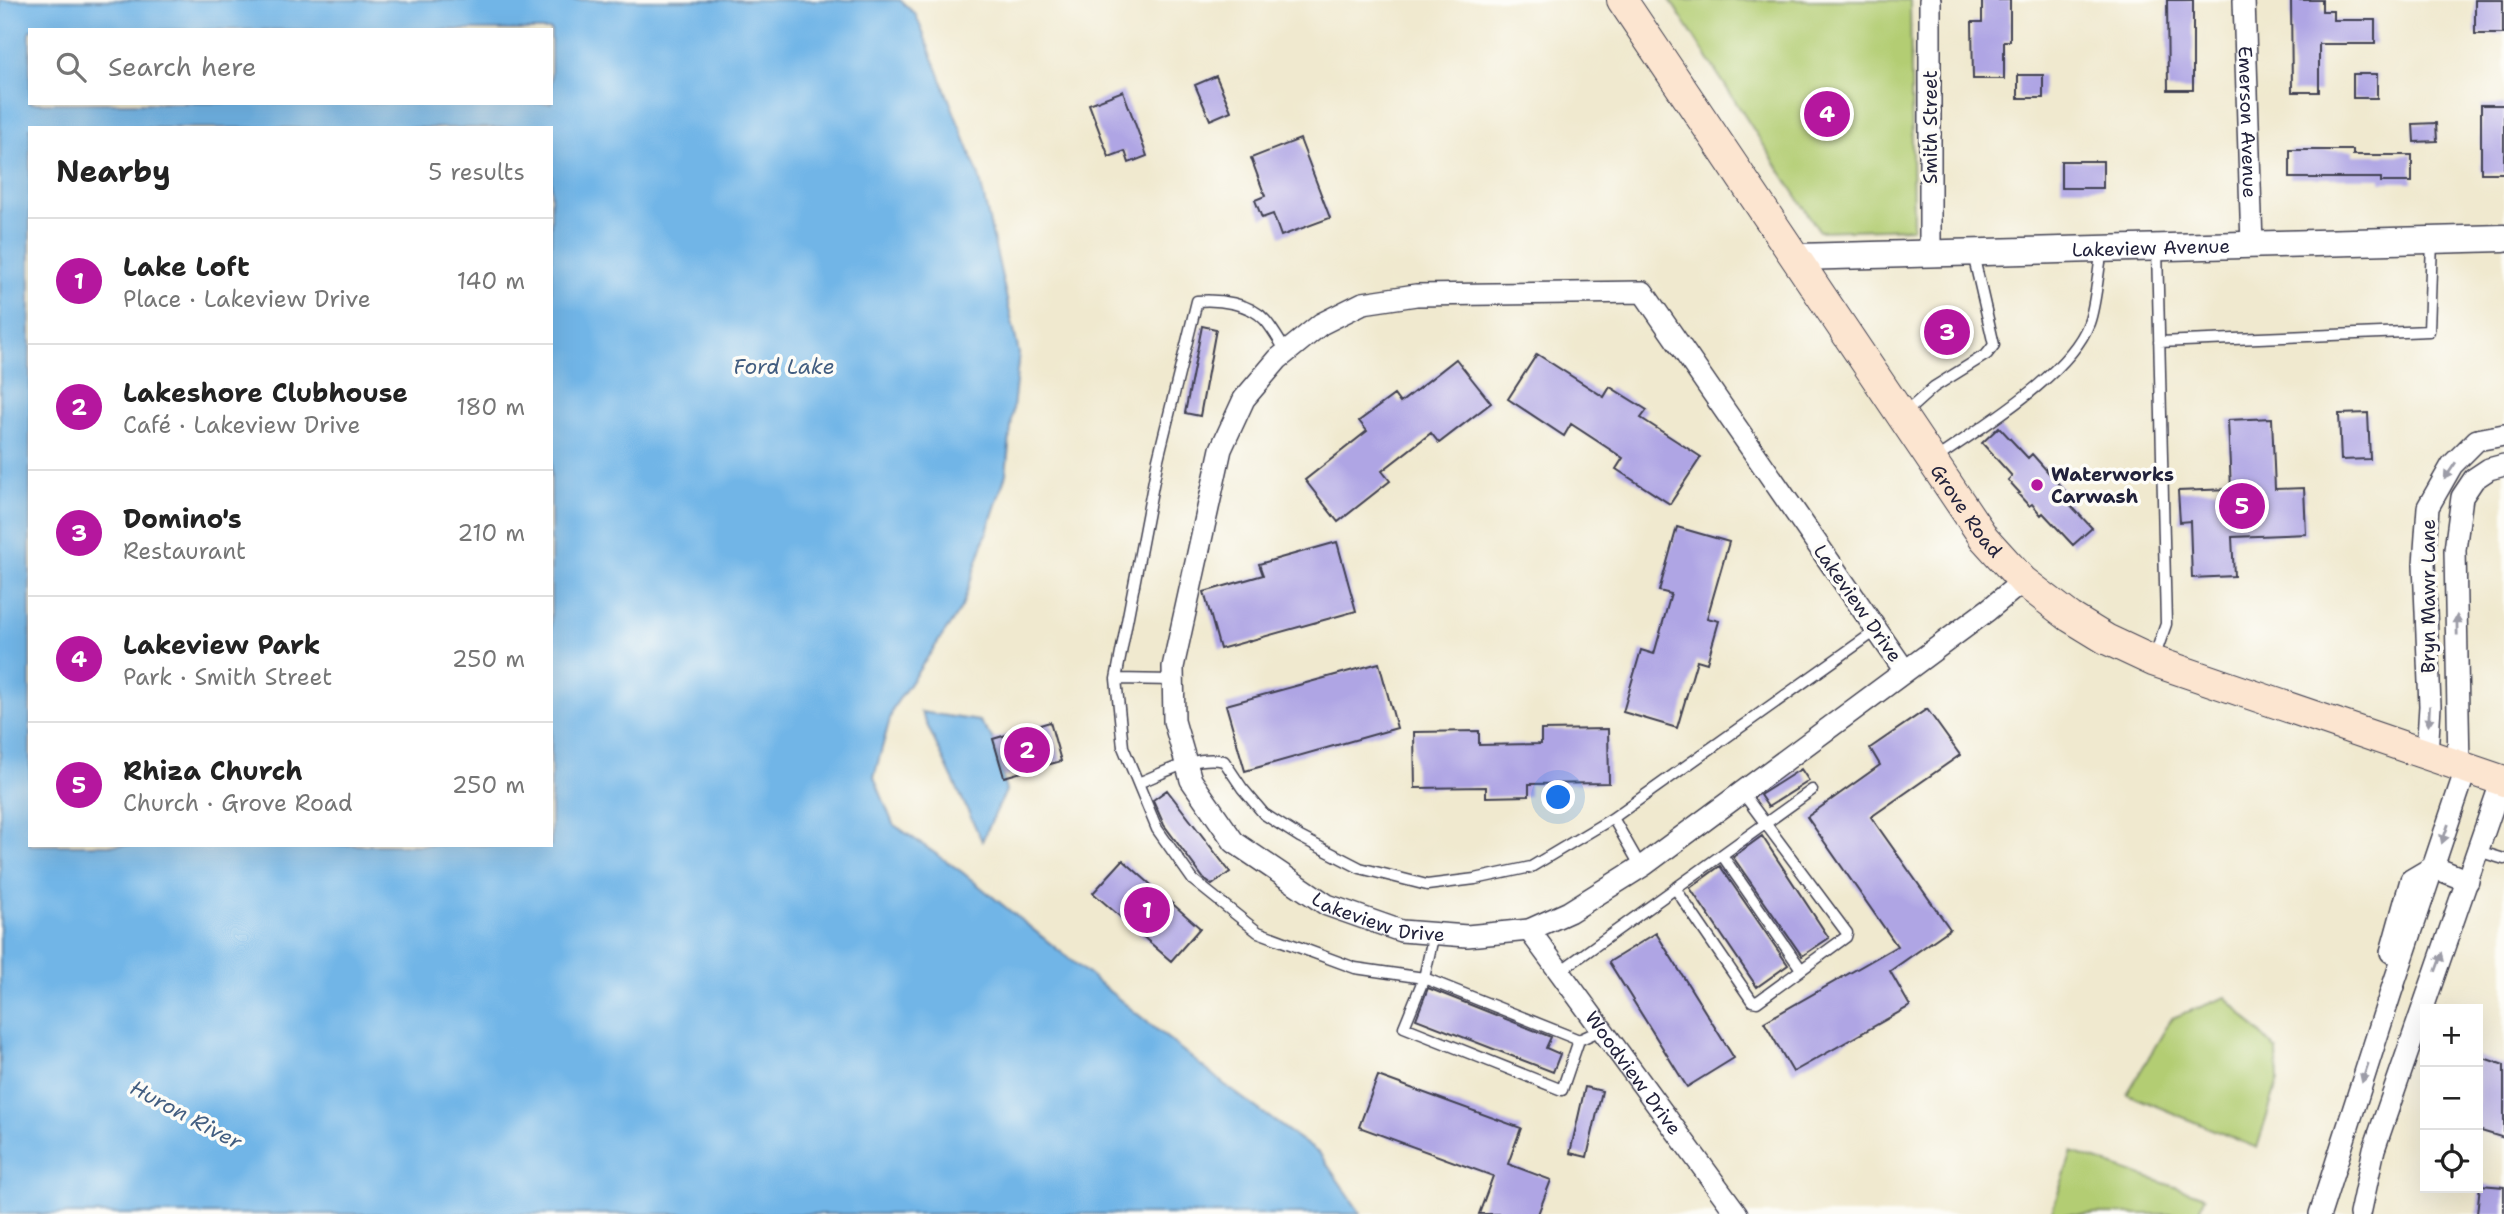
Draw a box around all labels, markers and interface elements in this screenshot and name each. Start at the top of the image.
search box [28,28,553,105]
street label: Emerson Avenue [2233,46,2262,198]
icon: search [52,48,90,86]
text: Search here [108,49,257,84]
street label: Smith Street [1918,70,1943,184]
pin: 4 [1804,88,1850,140]
text: Nearby [56,151,171,192]
text: 5 results [428,157,525,187]
street label: Lakeview Avenue [2071,233,2230,263]
text: Lake Loft [123,249,250,284]
text: 1 [74,266,84,296]
text: 140 m [457,266,525,296]
text: Place · Lakeview Drive [123,284,371,314]
pin: 3 [1924,306,1970,358]
water label: Ford Lake [733,353,835,381]
text: Lakeshore Clubhouse [123,375,408,410]
text: 2 [71,392,87,422]
text: 180 m [456,392,525,422]
text: Café · Lakeview Drive [123,410,361,440]
street label: Grove Road [1925,459,2008,563]
place label: Waterworks Carwash [2051,462,2174,509]
one-way arrow [2443,462,2457,480]
marker: Waterworks Carwash [2029,477,2045,493]
pin: 5 [2219,480,2265,532]
text: Domino's [123,501,242,536]
text: 3 [71,518,87,548]
text: 210 m [457,518,525,548]
street label: Bryn Mawr Lane [2416,519,2441,673]
text: Restaurant [123,536,246,566]
street label: Lakeview Drive [1808,540,1907,667]
one-way arrow [2451,614,2462,636]
text: Lakeview Park [123,627,320,662]
text: 4 [71,644,87,674]
text: 250 m [452,644,525,674]
text: Park · Smith Street [123,662,332,692]
one-way arrow [2423,705,2434,727]
pin: 2 [1004,724,1050,776]
text: Rhiza Church [123,753,303,788]
text: 5 [72,770,86,800]
text: 250 m [452,770,525,800]
your location [1541,780,1575,814]
text: Church · Grove Road [123,788,353,818]
one-way arrow [2439,824,2450,845]
pin: 1 [1124,884,1170,936]
street label: Lakeview Drive [1307,886,1446,947]
one-way arrow [2434,952,2445,973]
map controls [2420,1004,2483,1193]
button: + [2420,1004,2483,1067]
street label: Woodview Drive [1579,1006,1687,1140]
one-way arrow [2359,1063,2369,1084]
button: − [2420,1067,2483,1130]
water label: Huron River [125,1074,248,1157]
button: locate [2420,1130,2483,1193]

